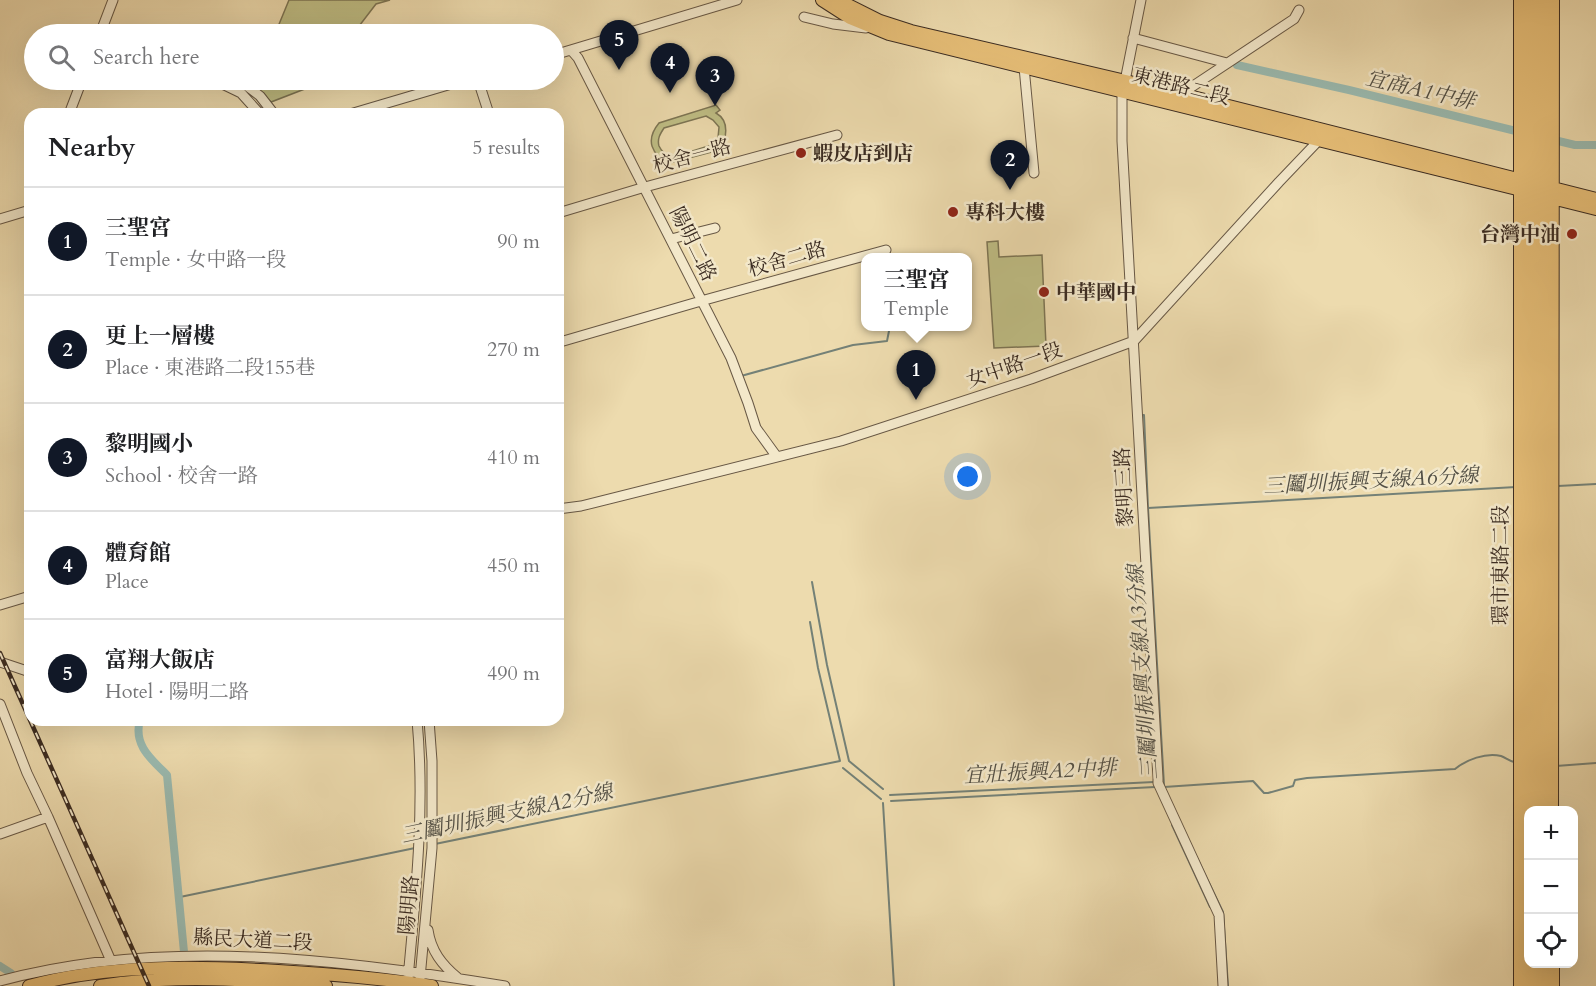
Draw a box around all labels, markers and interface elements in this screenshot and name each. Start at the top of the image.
pin: 5 [600,20,638,70]
search box [24,24,564,90]
icon: search [45,41,78,74]
text: Search here [93,42,200,72]
pin: 4 [650,44,690,93]
pin: 3 [696,57,734,106]
street label: 東港路二段 [1129,61,1233,111]
water label: 宜商A1中排 [1363,63,1480,117]
text: Nearby [48,130,136,165]
street label: 校舍一路 [650,133,734,179]
text: 5 results [472,134,540,161]
place label: 蝦皮店到店 [813,140,913,167]
pin: 2 [990,140,1030,190]
marker: 蝦皮店到店 [794,146,808,160]
place label: 專科大樓 [965,199,1045,226]
street label: 陽明二路 [663,202,723,286]
marker: 專科大樓 [946,205,960,219]
text: 三聖宮 [105,213,171,243]
place label: 台灣中油 [1480,221,1560,248]
marker: 台灣中油 [1565,227,1579,241]
text: 1 [62,228,73,255]
text: 90 m [497,228,540,255]
street label: 校舍二路 [745,235,829,283]
text: Temple · 女中路一段 [105,246,286,273]
popup [861,253,972,331]
text: 三聖宮 [883,265,950,295]
place label: 中華國中 [1056,279,1136,306]
marker: 中華國中 [1037,285,1051,299]
text: Temple [883,295,949,322]
text: 更上一層樓 [105,321,215,351]
text: 2 [62,336,73,363]
text: 270 m [487,336,540,363]
street label: 女中路一段 [962,336,1066,394]
pin: 1 [896,350,936,400]
text: Place · 東港路二段155巷 [105,354,315,381]
text: 黎明國小 [105,429,193,459]
text: 3 [62,444,73,471]
text: 410 m [487,444,540,471]
street label: 黎明三路 [1108,446,1140,528]
water label: 三鬮圳振興支線A6分線 [1263,461,1481,501]
text: School · 校舍一路 [105,462,258,489]
your location [953,462,982,491]
street label: 環市東路二段 [1487,505,1514,625]
text: 體育館 [105,538,171,568]
text: 4 [62,552,73,579]
text: 450 m [487,552,540,579]
water label: 三鬮圳振興支線A3分線 [1121,561,1165,781]
text: Place [105,568,149,595]
text: 富翔大飯店 [105,645,215,675]
text: 5 [62,660,73,687]
text: 490 m [487,660,540,687]
text: Hotel · 陽明二路 [105,678,249,705]
water label: 宜壯振興A2中排 [963,753,1120,790]
water label: 三鬮圳振興支線A2分線 [398,777,617,851]
map controls [1524,806,1578,968]
button: + [1524,806,1578,860]
button: − [1524,860,1578,914]
street label: 陽明路 [393,874,425,936]
button: locate [1524,914,1578,968]
street label: 縣民大道二段 [192,923,314,957]

